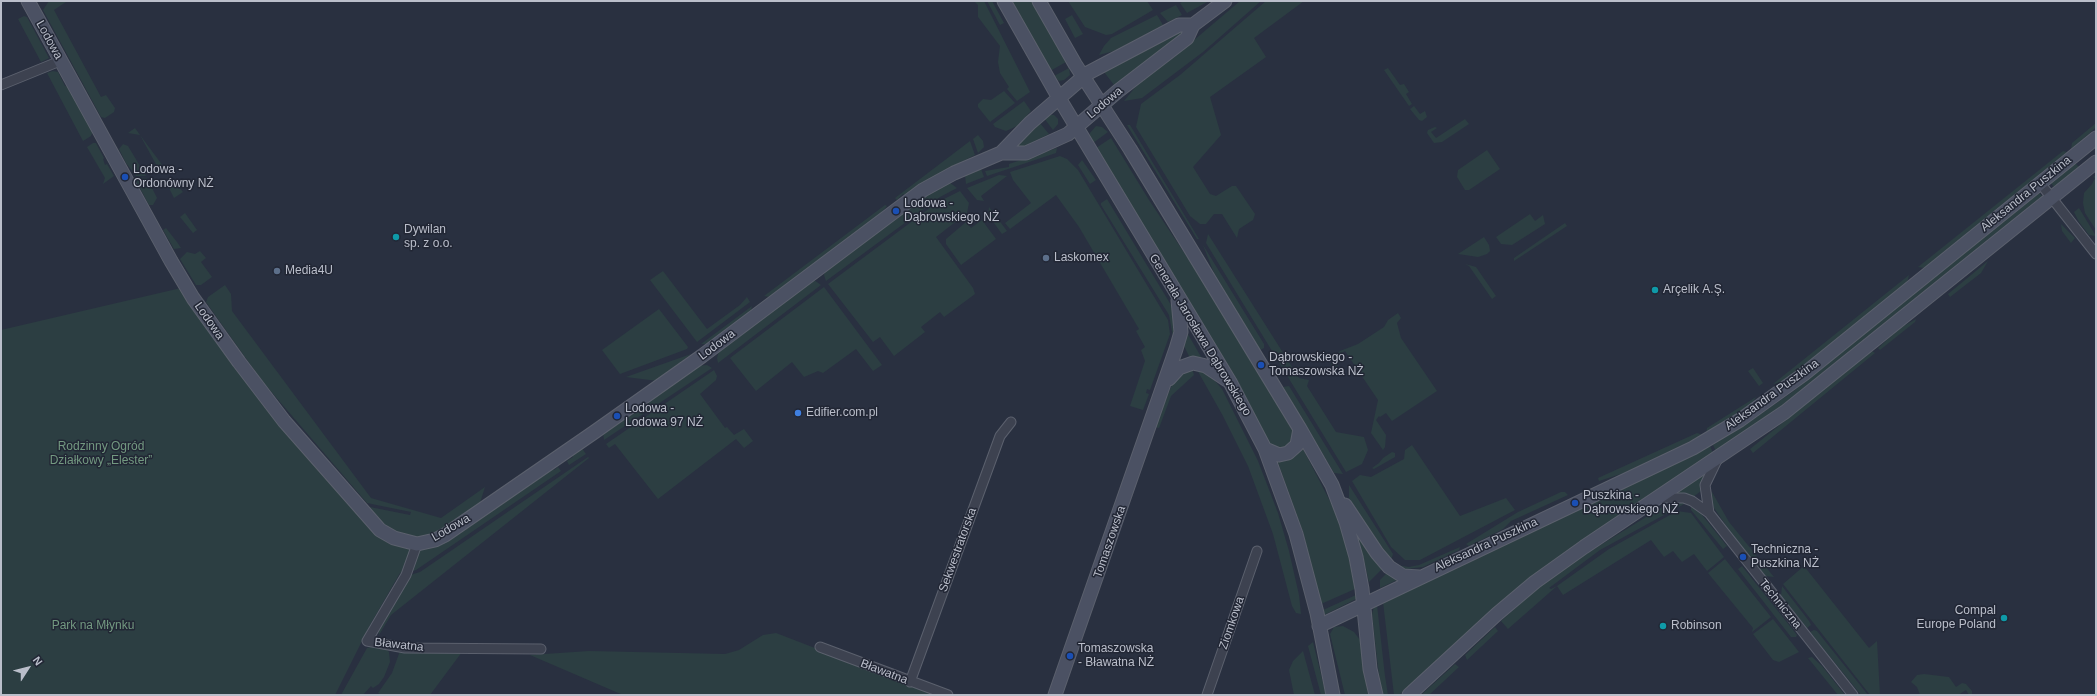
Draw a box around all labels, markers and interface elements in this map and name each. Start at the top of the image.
street label: Lodowa [33,18,65,62]
street label: Lodowa [1084,84,1126,122]
street label: Aleksandra Puszkina [1978,153,2074,235]
place label: Lodowa - Ordonówny NŻ [133,163,214,191]
marker: Lodowa - Ordonówny NŻ [120,172,130,182]
place label: Lodowa - Dąbrowskiego NŻ [904,197,999,225]
marker: Lodowa - Dąbrowskiego NŻ [891,206,901,216]
place label: Dywilan sp. z o.o. [404,223,453,251]
marker: Dywilan sp. z o.o. [391,232,401,242]
place label: Laskomex [1054,251,1109,265]
street label: Generała Jarosława Dąbrowskiego [1146,252,1254,418]
marker: Laskomex [1041,253,1051,263]
place label: Media4U [285,264,333,278]
marker: Media4U [272,266,282,276]
place label: Arçelik A.Ş. [1663,283,1725,297]
marker: Arçelik A.Ş. [1650,285,1660,295]
street label: Lodowa [191,300,227,342]
street label: Lodowa [696,327,738,363]
place label: Dąbrowskiego - Tomaszowska NŻ [1269,351,1364,379]
street label: Aleksandra Puszkina [1722,356,1822,434]
marker: Dąbrowskiego - Tomaszowska NŻ [1256,360,1266,370]
place label: Lodowa - Lodowa 97 NŻ [625,402,703,430]
place label: Edifier.com.pl [806,406,878,420]
marker: Edifier.com.pl [793,408,803,418]
marker: Lodowa - Lodowa 97 NŻ [612,411,622,421]
park label: Rodzinny Ogród Działkowy „Elester” [50,440,152,468]
place label: Puszkina - Dąbrowskiego NŻ [1583,489,1678,517]
marker: Puszkina - Dąbrowskiego NŻ [1570,498,1580,508]
street label: Tomaszowska [1091,504,1129,580]
street label: Sekwestratorska [936,506,980,594]
street label: Lodowa [429,511,473,545]
street label: Aleksandra Puszkina [1432,515,1540,575]
place label: Techniczna - Puszkina NŻ [1751,543,1819,571]
marker: Techniczna - Puszkina NŻ [1738,552,1748,562]
street label: Techniczna [1756,576,1804,632]
street label: Ziomkowa [1216,595,1248,651]
place label: Compal Europe Poland [1917,604,1996,632]
marker: Compal Europe Poland [1999,613,2009,623]
park label: Park na Młynku [52,619,134,633]
place label: Robinson [1671,619,1722,633]
marker: Robinson [1658,621,1668,631]
street label: Bławatna [374,635,424,655]
place label: Tomaszowska - Bławatna NŻ [1078,642,1154,670]
north arrow [8,648,48,688]
marker: Tomaszowska - Bławatna NŻ [1065,651,1075,661]
text: N [31,654,45,668]
street label: Bławatna [858,656,910,688]

